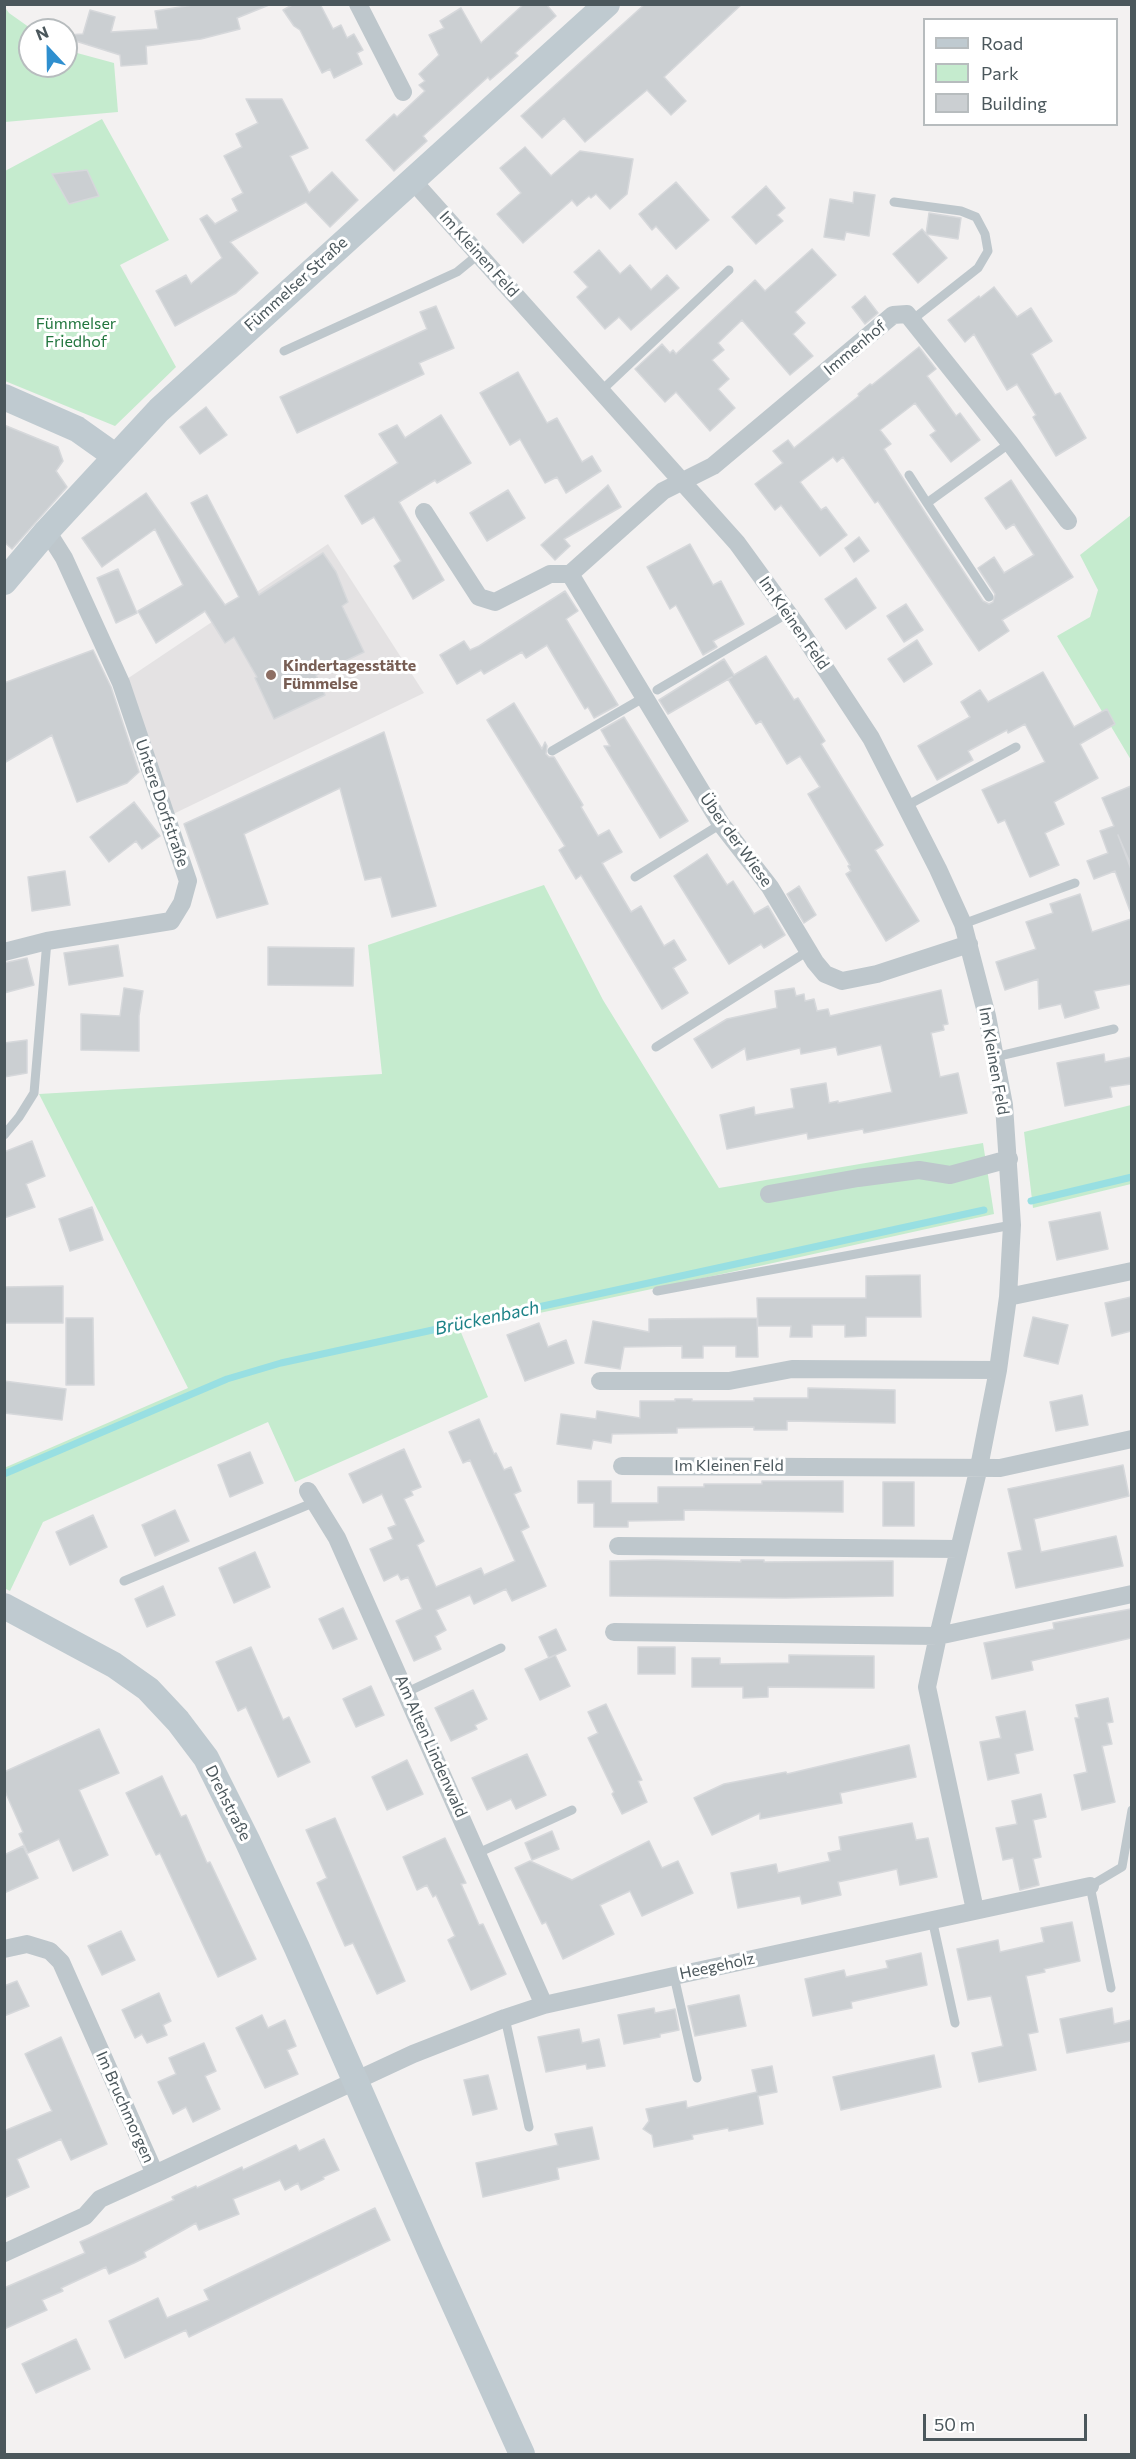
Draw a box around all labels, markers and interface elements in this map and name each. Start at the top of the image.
north arrow [18,18,78,78]
legend [923,18,1118,126]
text: N [33,22,51,44]
text: Road [981,32,1023,54]
text: Park [981,62,1019,84]
text: Building [981,92,1047,114]
street label: Im Kleinen Feld [435,207,523,301]
street label: Fümmelser Straße [241,233,351,335]
park label: Fümmelser Friedhof [36,314,116,352]
street label: Immenhof [820,317,890,379]
street label: Im Kleinen Feld [755,573,833,673]
place label: Kindertagesstätte Fümmelse [283,656,416,694]
marker: Kindertagesstätte Fümmelse [264,668,278,682]
street label: Untere Dorfstraße [131,737,193,869]
street label: Über der Wiese [696,790,776,890]
street label: Im Kleinen Feld [975,1006,1013,1116]
water label: Brückenbach [433,1296,541,1340]
street label: Im Kleinen Feld [674,1456,784,1476]
street label: Am Alten Lindenwald [391,1672,471,1820]
street label: Drehstraße [201,1762,255,1844]
street label: Heegeholz [678,1949,756,1983]
street label: Im Bruchmorgen [92,2048,158,2166]
scale bar [926,2402,1090,2440]
text: 50 m [934,2413,975,2435]

